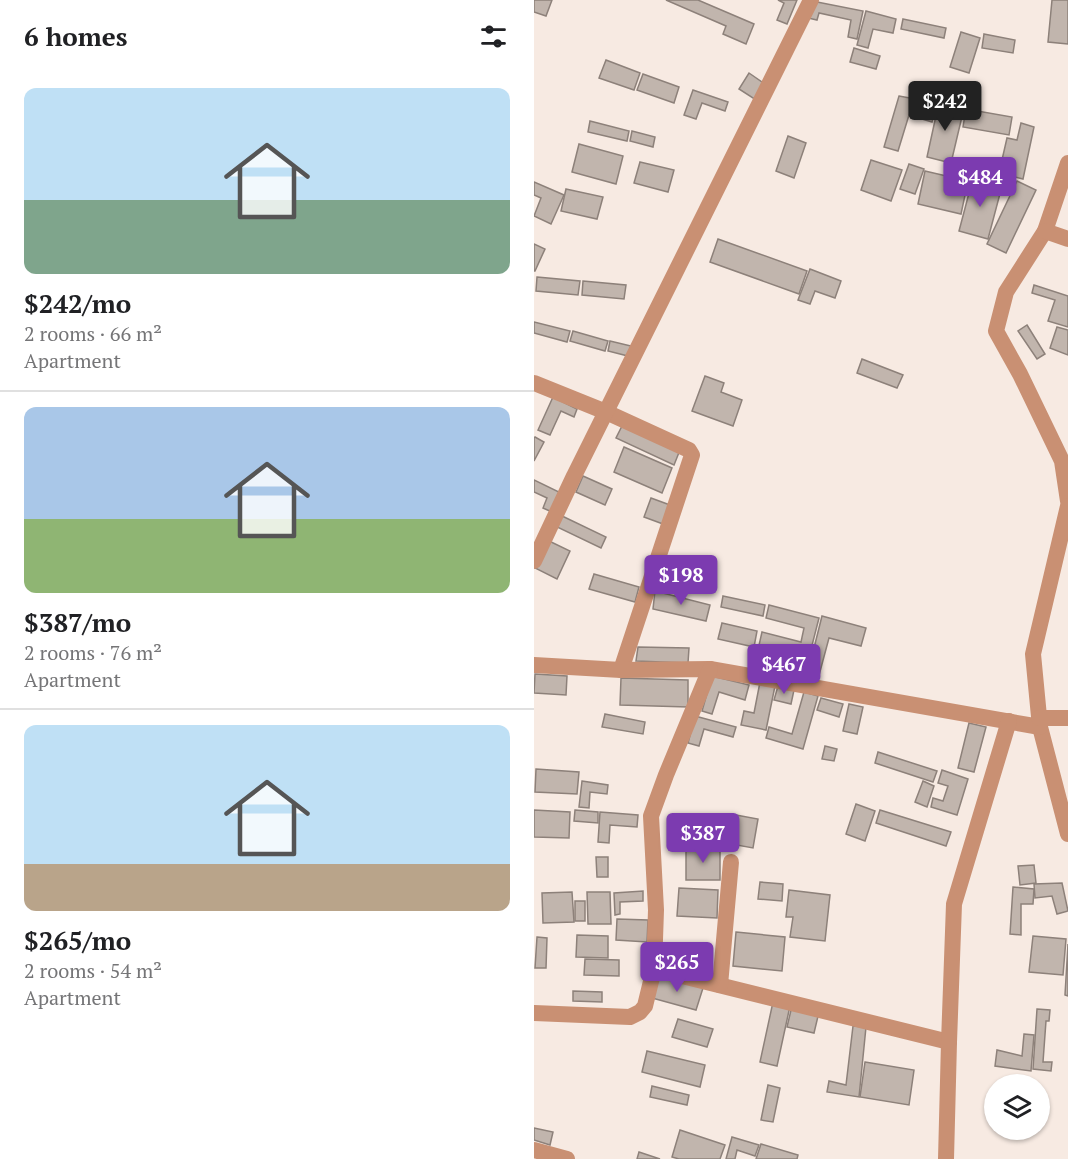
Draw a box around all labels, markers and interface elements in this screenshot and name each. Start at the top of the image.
text: 6 homes [24,19,128,53]
icon: filters [477,20,510,53]
pin: $242 [909,81,981,132]
text: $242 [922,87,968,114]
icon: home [213,127,321,235]
pin: $484 [944,157,1016,208]
text: $484 [957,163,1003,190]
text: $242/mo [24,286,131,320]
text: 2 rooms · 66 m² [24,320,162,347]
text: Apartment [24,347,121,374]
icon: home [213,446,321,554]
pin: $198 [645,555,717,606]
text: $198 [658,561,704,588]
text: $387/mo [24,605,131,639]
text: 2 rooms · 76 m² [24,639,162,666]
pin: $467 [748,644,820,695]
text: $467 [761,650,807,677]
text: Apartment [24,666,121,693]
icon: home [213,764,321,872]
pin: $387 [667,813,739,864]
text: $387 [680,819,726,846]
text: $265/mo [24,923,131,957]
pin: $265 [641,942,713,993]
text: $265 [654,948,700,975]
text: 2 rooms · 54 m² [24,957,162,984]
text: Apartment [24,984,121,1011]
map controls [984,1074,1050,1140]
button: layers [984,1074,1050,1140]

